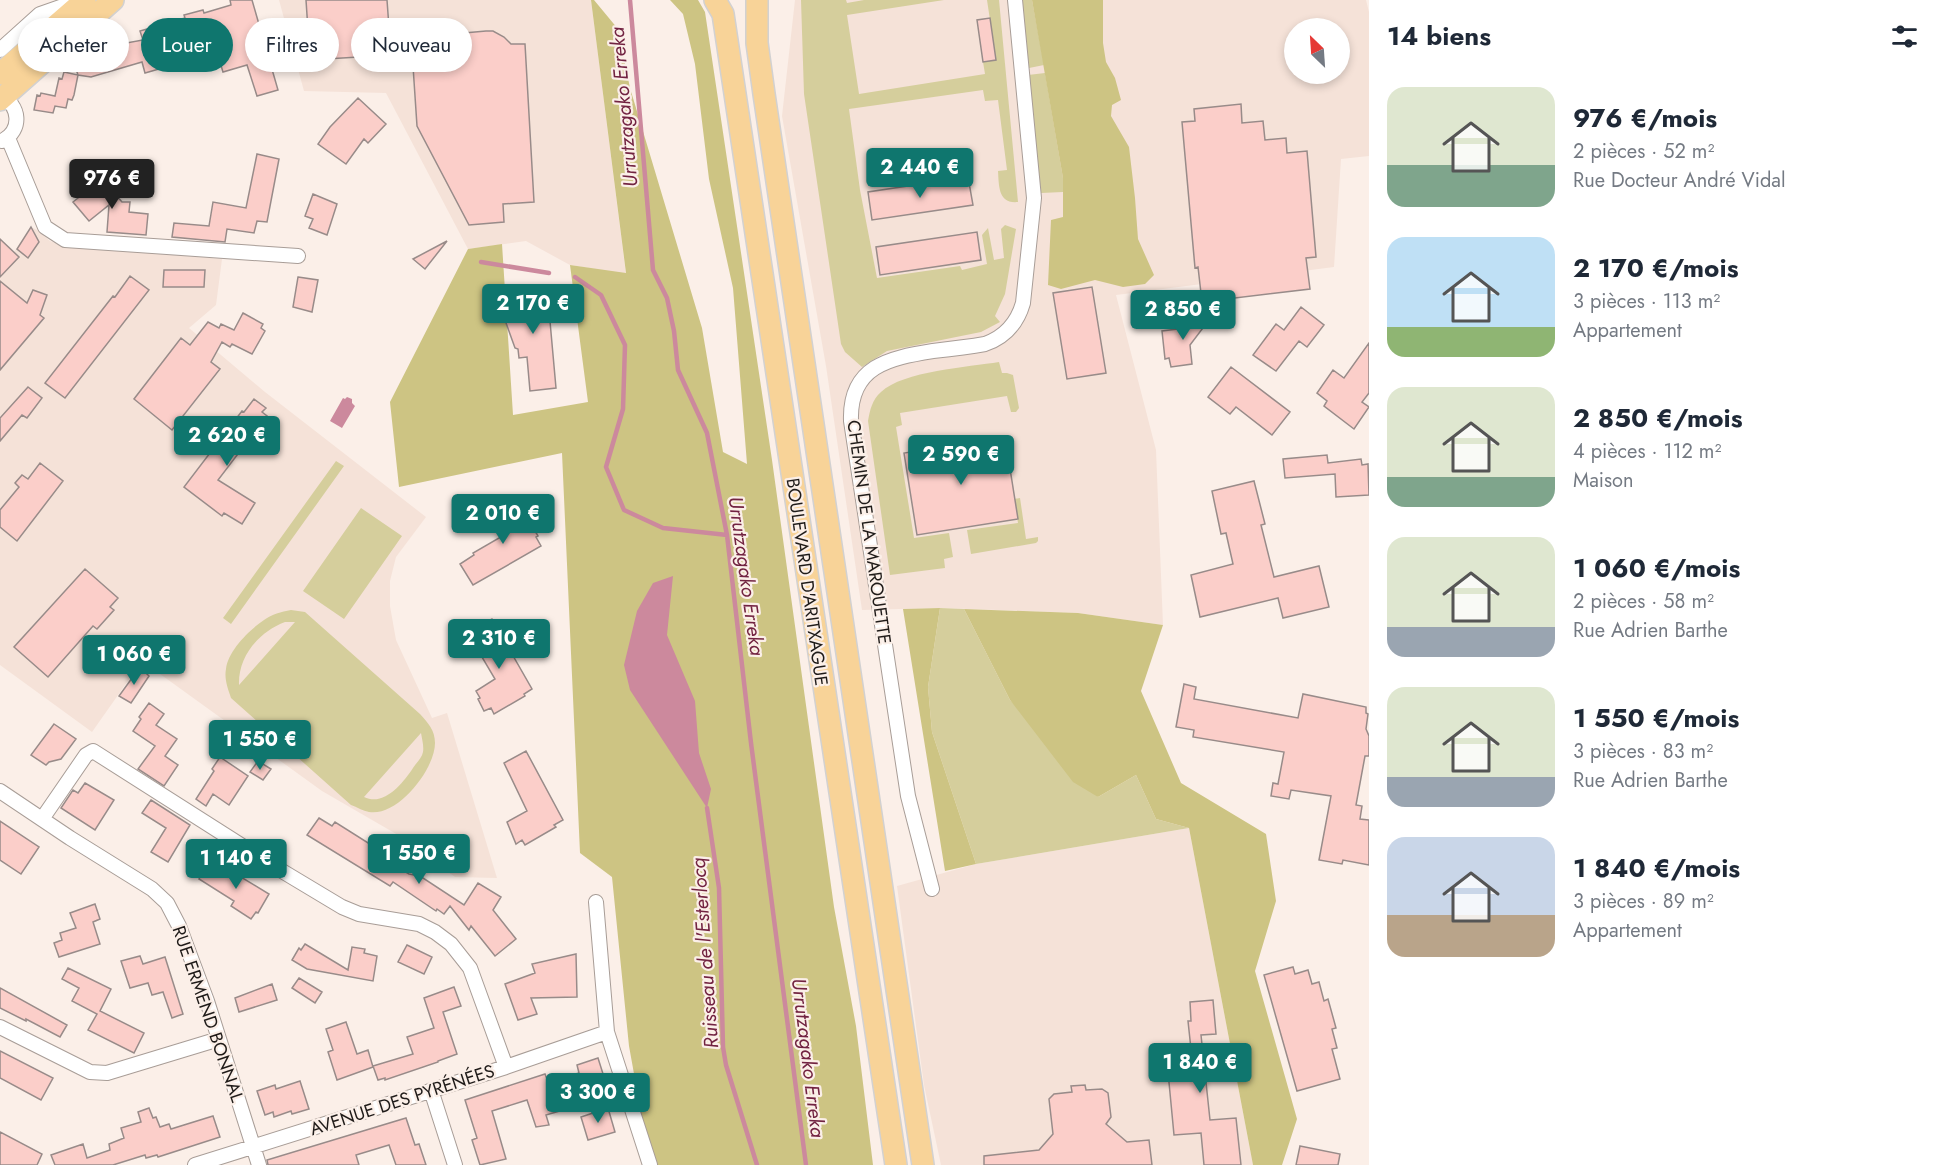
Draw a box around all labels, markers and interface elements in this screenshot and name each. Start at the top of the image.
text: 14 biens [1387,17,1491,55]
chip: Acheter [18,18,129,72]
chip: Louer [141,18,233,72]
chip: Filtres [245,18,339,72]
chip: Nouveau [351,18,472,72]
north arrow [1284,18,1350,84]
map controls [1284,18,1350,84]
icon: filters [1888,20,1921,53]
water label: Urrutzagako Erreka [603,26,645,188]
text: 976 €/mois [1573,99,1717,137]
icon: home [1435,111,1507,183]
text: 2 pièces · 52 m² [1573,137,1714,166]
pin: 2 440 € [865,148,975,199]
text: 2 440 € [880,153,960,182]
pin: 976 € [70,159,154,210]
text: 976 € [83,164,141,193]
text: Rue Docteur André Vidal [1573,166,1786,195]
text: 2 170 €/mois [1573,249,1739,287]
icon: home [1435,261,1507,333]
pin: 2 170 € [478,284,588,335]
text: 3 pièces · 113 m² [1573,287,1720,316]
text: 2 170 € [496,289,570,318]
pin: 2 850 € [1128,290,1238,341]
text: 2 850 € [1145,295,1221,324]
text: Appartement [1573,316,1682,345]
text: 2 850 €/mois [1573,399,1743,437]
icon: home [1435,411,1507,483]
pin: 2 620 € [172,416,282,467]
street label: CHEMIN DE LA MAROUETTE [840,418,898,646]
text: 2 620 € [188,421,266,450]
pin: 2 590 € [906,435,1016,486]
text: 4 pièces · 112 m² [1573,437,1721,466]
text: 2 590 € [922,440,1000,469]
text: Maison [1573,466,1634,495]
street label: BOULEVARD D'ARITXAGUE [780,476,834,688]
pin: 2 010 € [448,494,558,545]
water label: Urrutzagako Erreka [720,494,772,658]
text: 2 010 € [466,499,540,528]
text: 1 060 €/mois [1573,549,1740,587]
icon: home [1435,561,1507,633]
text: 2 pièces · 58 m² [1573,587,1714,616]
text: Rue Adrien Barthe [1573,616,1728,645]
pin: 2 310 € [444,619,554,670]
text: 2 310 € [462,624,536,653]
pin: 1 060 € [79,635,189,686]
text: 1 060 € [96,640,172,669]
text: 1 550 €/mois [1573,699,1739,737]
icon: home [1435,711,1507,783]
pin: 1 550 € [205,720,315,771]
text: 1 550 € [223,725,297,754]
text: 3 pièces · 83 m² [1573,737,1713,766]
text: Rue Adrien Barthe [1573,766,1728,795]
pin: 1 550 € [364,834,474,885]
pin: 1 140 € [181,839,291,890]
text: 1 550 € [382,839,456,868]
text: 1 140 € [200,844,272,873]
text: 1 840 €/mois [1573,849,1740,887]
water label: Ruisseau de l'Esterlocq [684,857,726,1049]
icon: home [1435,861,1507,933]
text: 3 pièces · 89 m² [1573,887,1714,916]
text: Appartement [1573,916,1682,945]
street label: RUE ERMEND BONNAL [166,922,250,1106]
water label: Urrutzagako Erreka [784,977,832,1139]
pin: 1 840 € [1145,1043,1255,1094]
text: 1 840 € [1162,1048,1238,1077]
street label: AVENUE DES PYRÉNÉES [306,1058,498,1142]
pin: 3 300 € [543,1073,653,1124]
text: 3 300 € [560,1078,636,1107]

